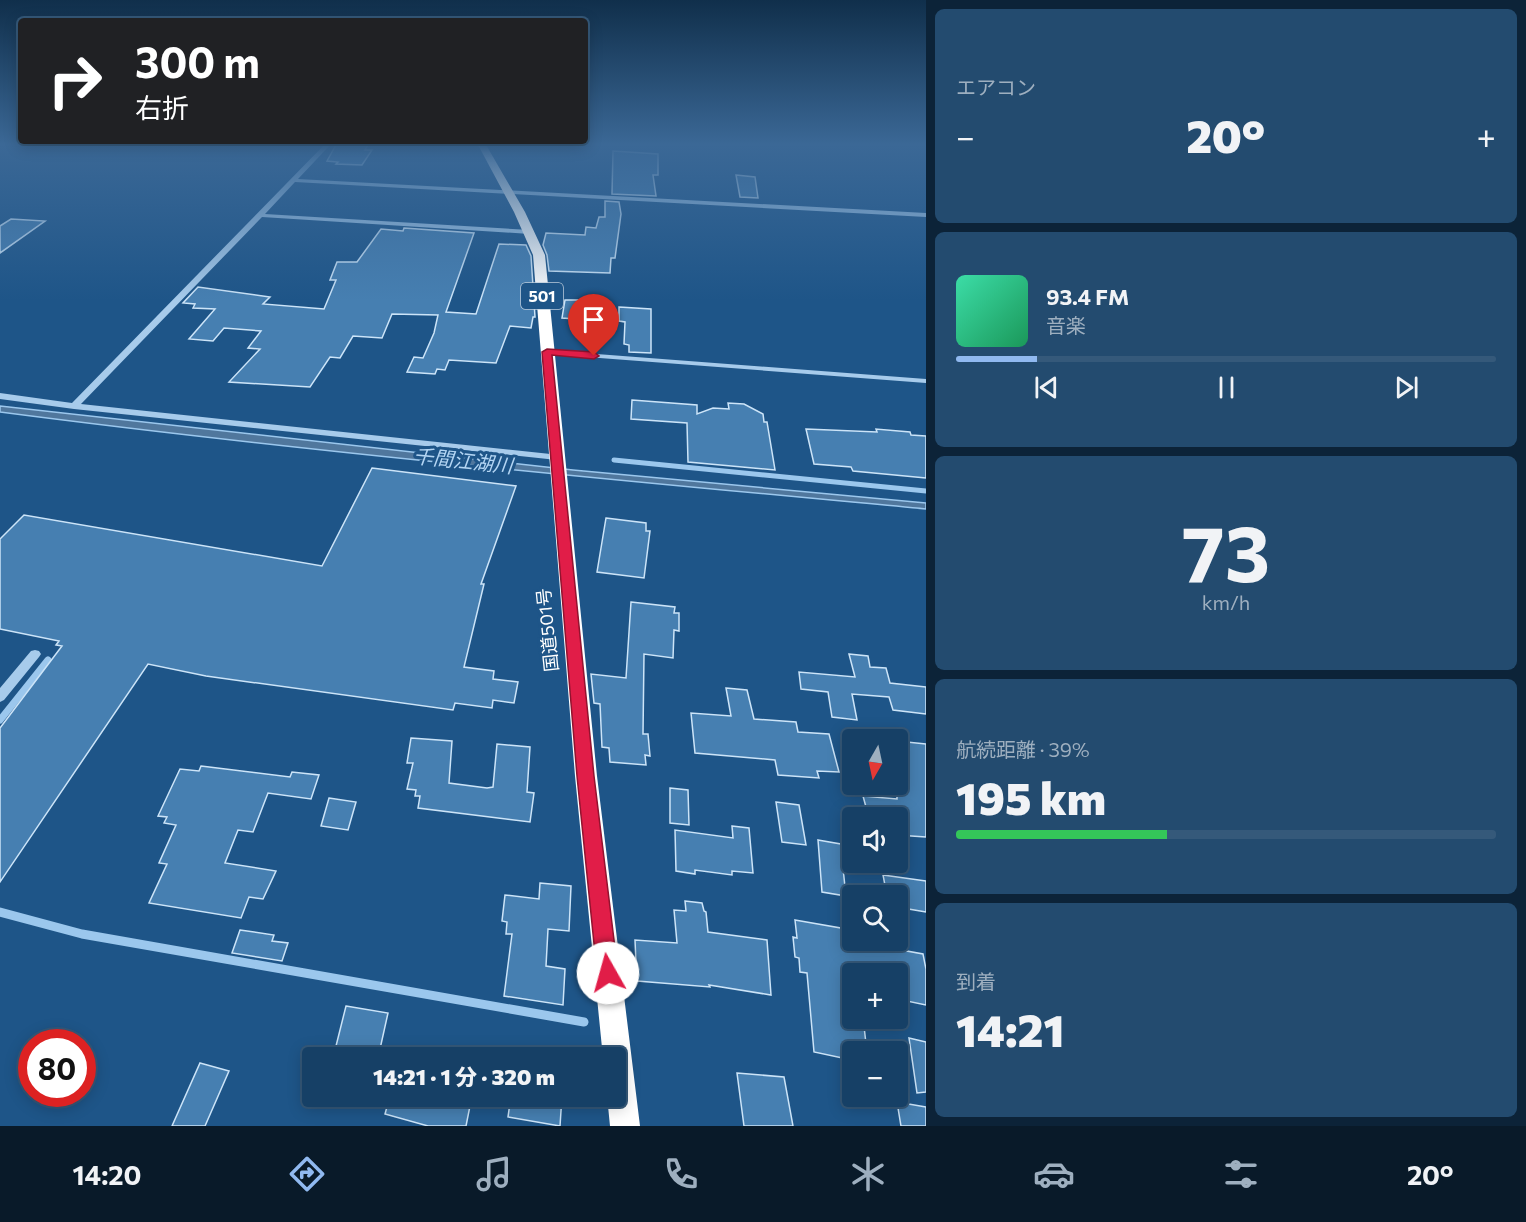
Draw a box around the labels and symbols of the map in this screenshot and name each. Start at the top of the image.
road number: 501 [521,283,563,309]
pin [568,294,619,356]
water label: 千間江湖川 [412,443,516,477]
street label: 国道501号 [532,587,562,673]
north arrow [842,729,908,795]
position arrow [576,941,640,1005]
speed limit sign: 80 [18,1029,96,1107]

